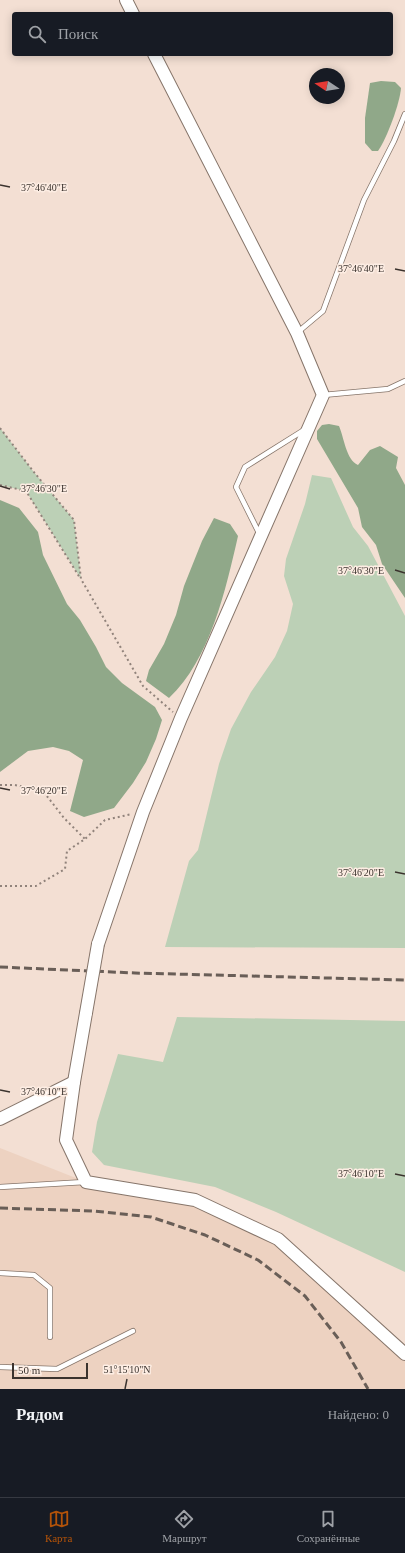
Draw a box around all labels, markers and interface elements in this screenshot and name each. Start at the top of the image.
search box [12,12,393,56]
icon: search [26,23,48,45]
text: Поиск [58,26,98,42]
north arrow [309,68,345,104]
text: 37°46'40"E [21,182,67,193]
text: 37°46'40"E [338,263,384,274]
text: 37°46'30"E [21,483,67,494]
text: 37°46'30"E [338,565,384,576]
text: 37°46'20"E [21,785,67,796]
text: 37°46'20"E [338,867,384,878]
text: 37°46'10"E [21,1086,67,1097]
text: 37°46'10"E [338,1168,384,1179]
scale bar [12,1361,88,1380]
text: 50 m [18,1364,40,1376]
text: 51°15'10"N [103,1364,151,1375]
text: Рядом [16,1405,64,1424]
text: Найдено: 0 [328,1407,389,1422]
tab: Карта [45,1508,72,1544]
tab: Маршрут [162,1508,207,1544]
tab: Сохранённые [297,1508,360,1544]

